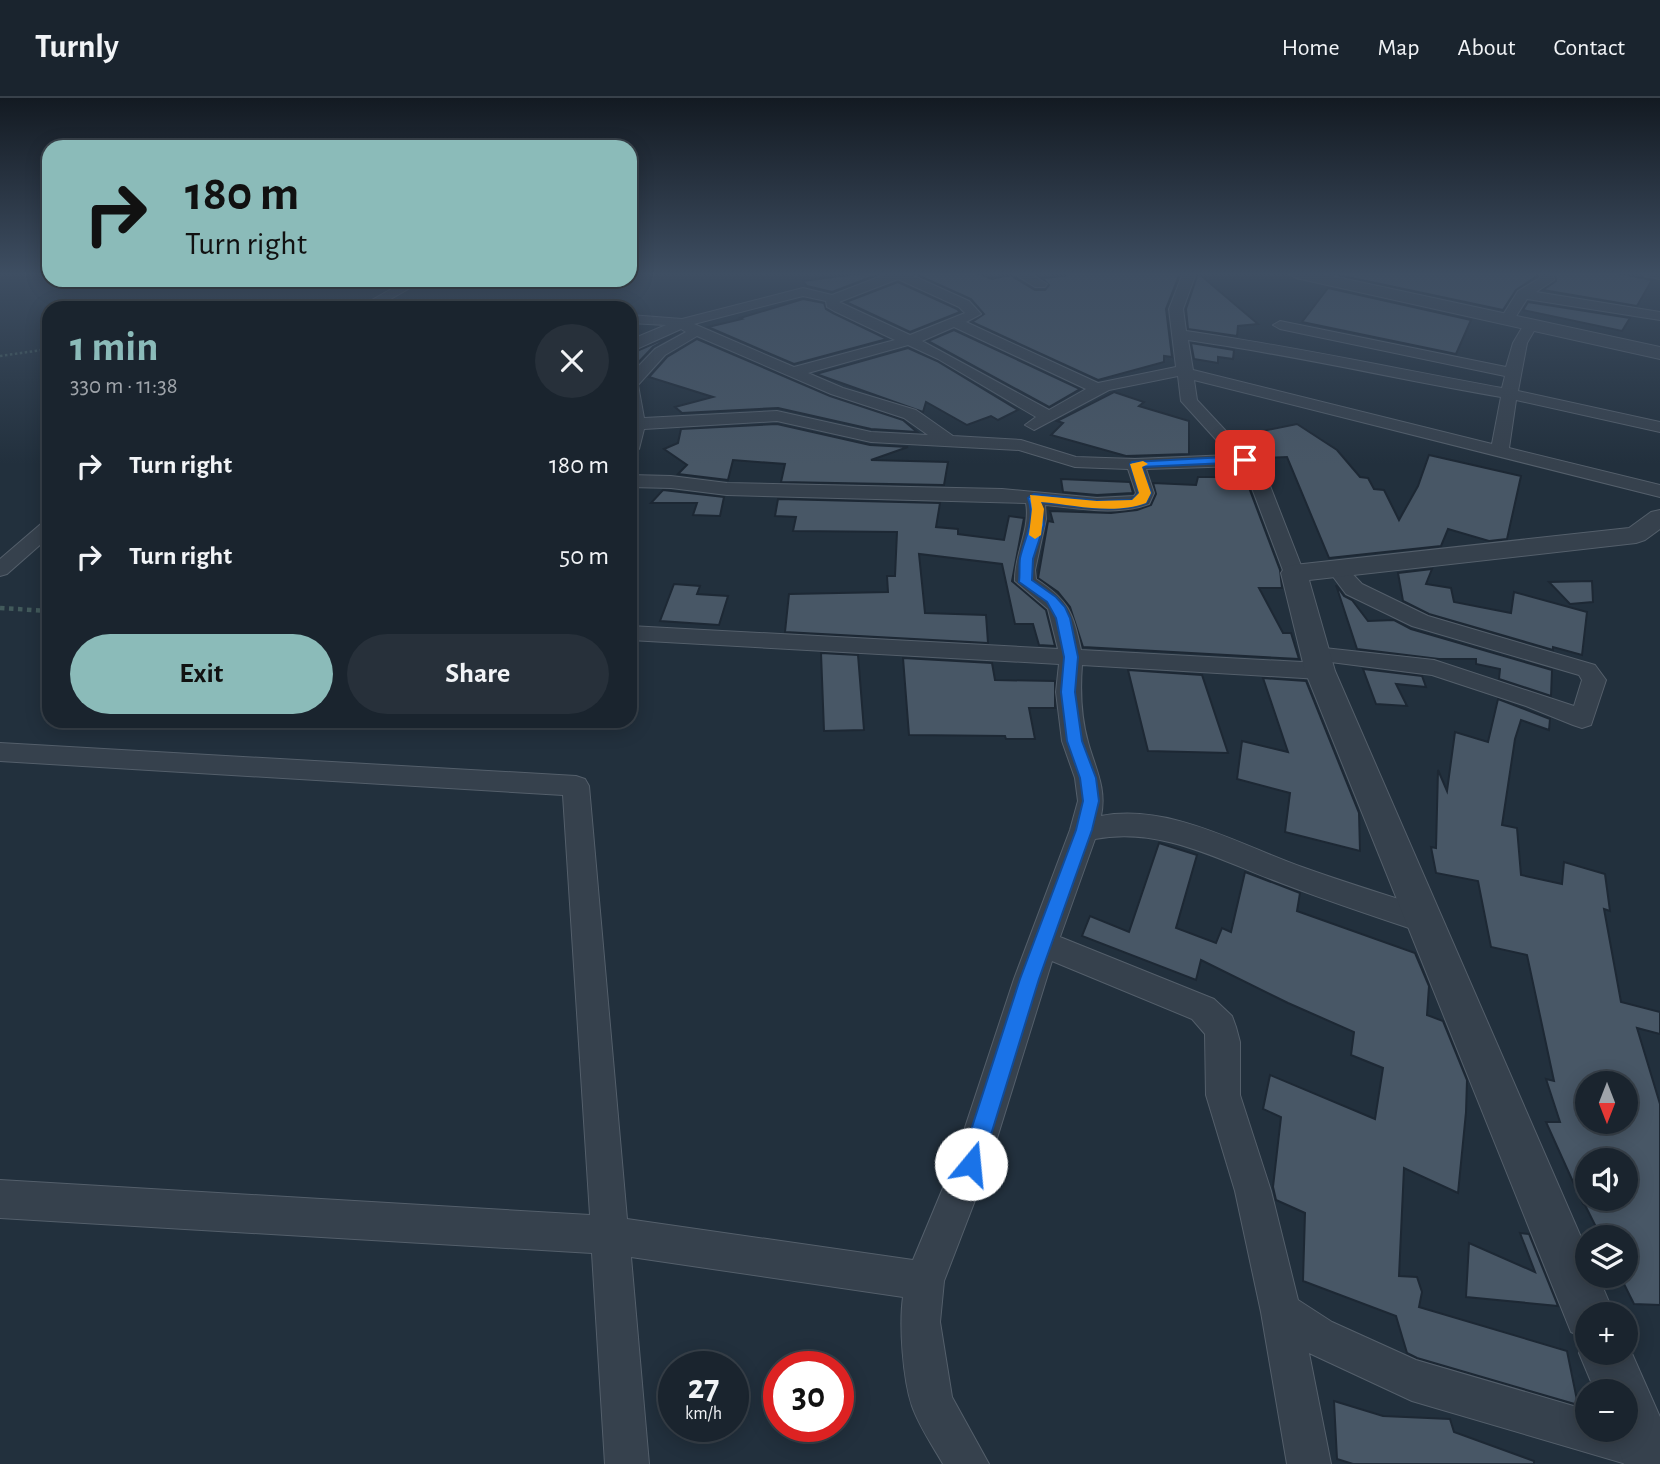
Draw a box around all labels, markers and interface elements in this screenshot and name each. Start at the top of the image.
text: Turnly [35,31,119,64]
text: Home [1282,36,1340,60]
text: Map [1378,36,1420,60]
text: About [1458,36,1515,60]
text: Contact [1553,36,1625,60]
icon: right [70,168,161,259]
text: 180 m [185,170,299,219]
text: Turn right [185,228,307,260]
button: close [535,324,609,398]
text: 1 min [70,326,159,368]
text: 330 m · 11:38 [70,375,178,398]
pin [1215,430,1275,490]
icon: arrive [1226,441,1264,479]
icon: right [70,447,108,485]
text: Turn right [129,452,232,478]
text: 180 m [549,452,609,478]
icon: right [70,538,108,576]
text: Turn right [129,543,232,569]
text: 50 m [559,543,609,569]
button: Exit [70,634,333,714]
button: Share [347,634,609,714]
north arrow [1575,1071,1638,1134]
map controls [1575,1071,1638,1442]
position arrow [934,1127,1008,1201]
button: sound [1575,1148,1638,1211]
button: layers [1575,1225,1638,1288]
button: + [1575,1302,1638,1365]
speed limit sign: 30 [763,1351,854,1442]
text: 27 [688,1370,719,1405]
button: − [1575,1379,1638,1442]
text: km/h [685,1405,722,1423]

